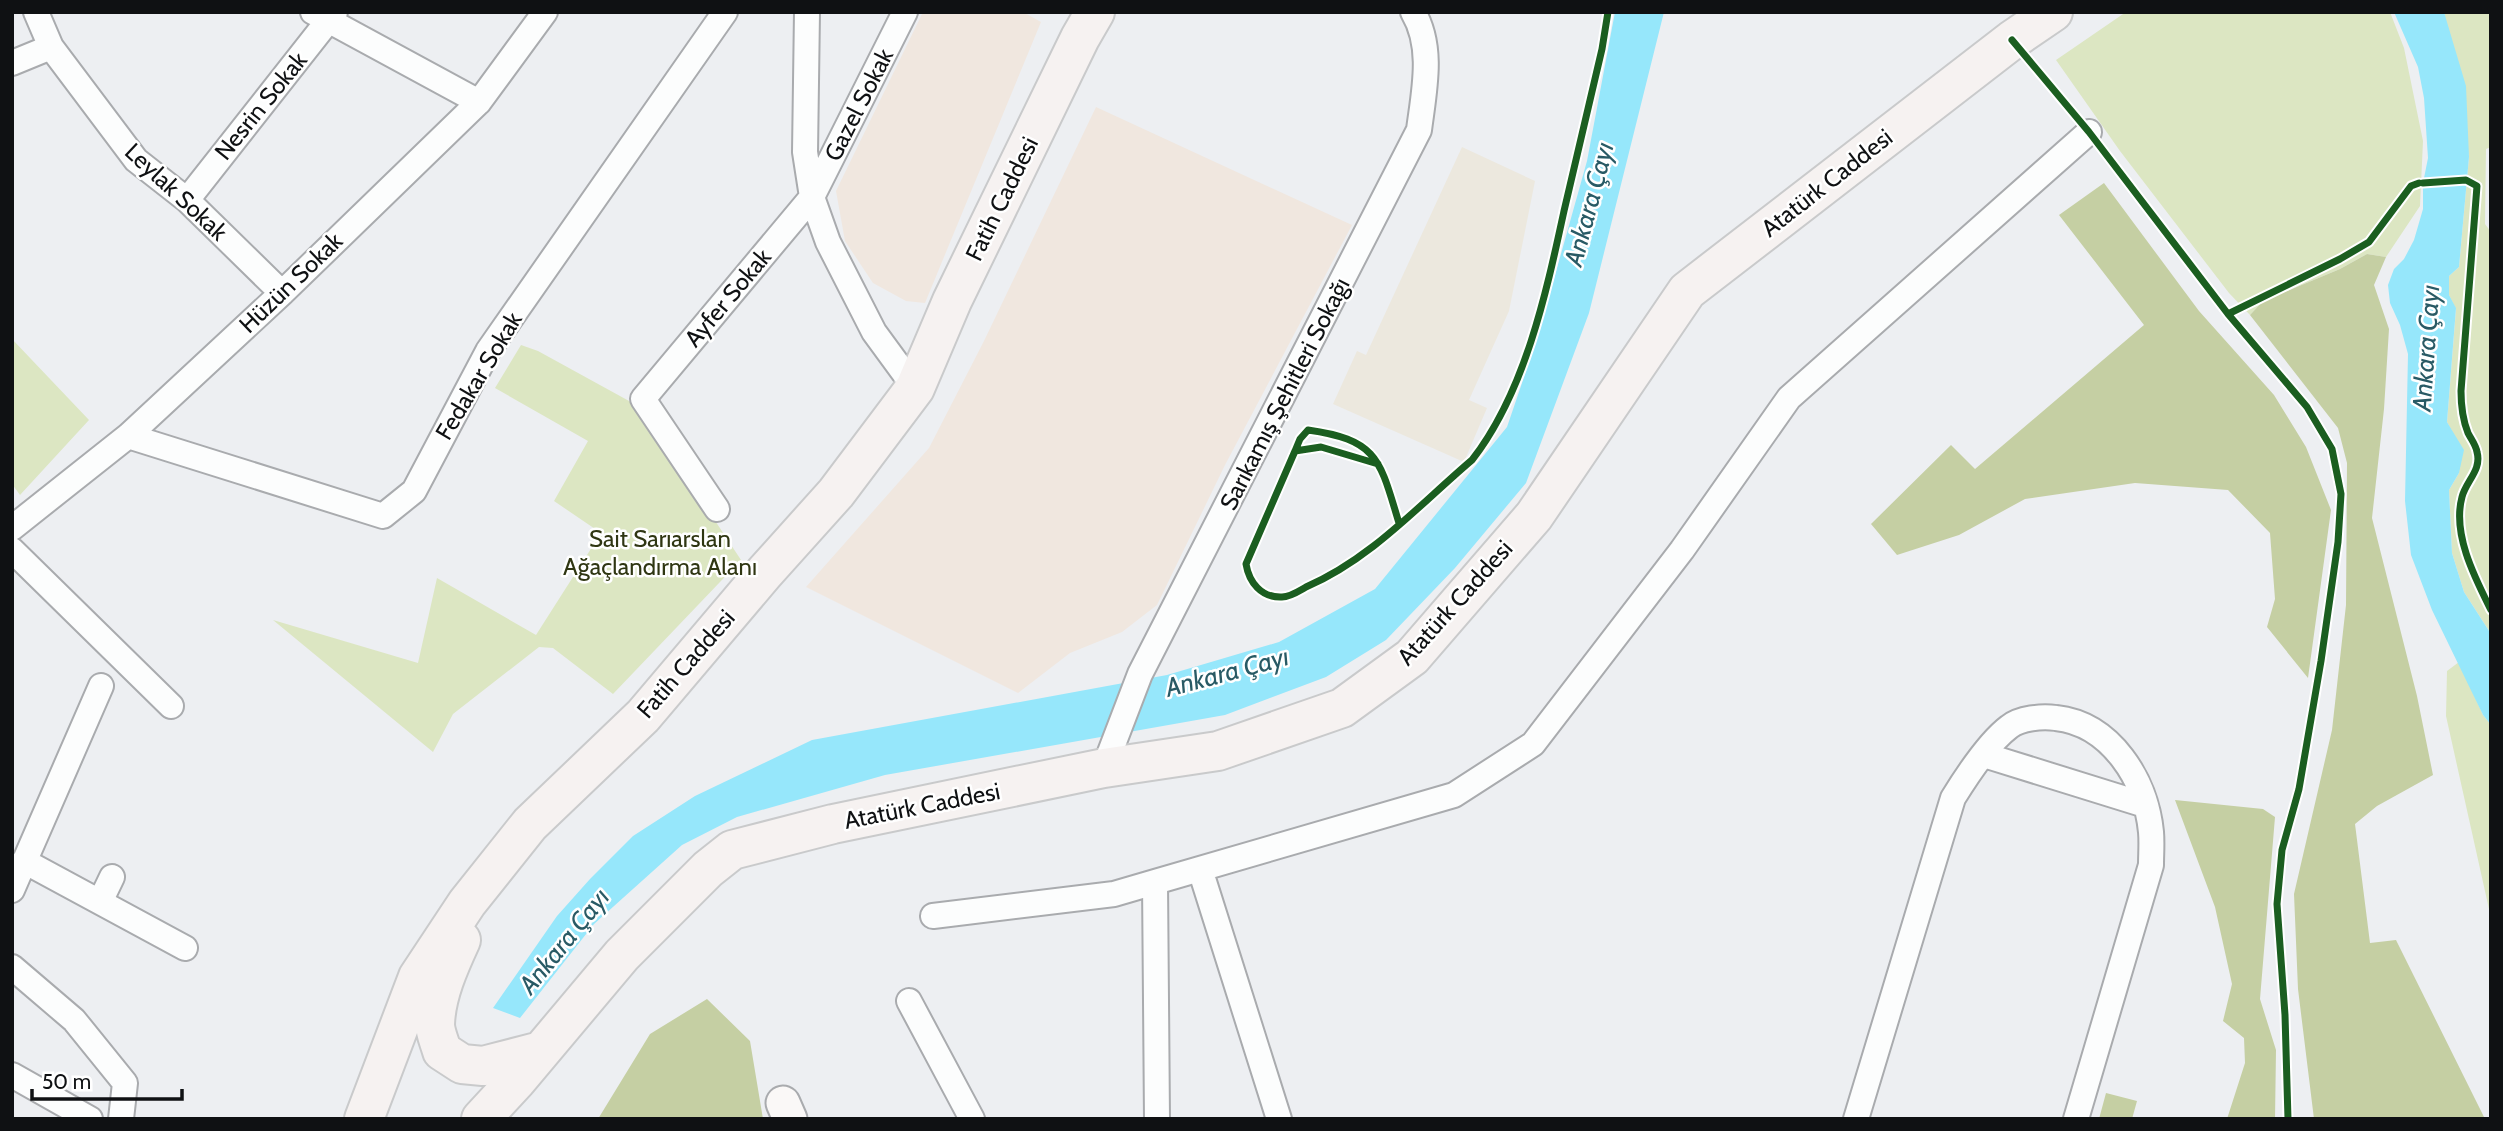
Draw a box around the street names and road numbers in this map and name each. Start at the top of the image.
street label: Gazel Sokak [818,44,899,166]
street label: Nesrin Sokak [208,46,313,165]
street label: Atatürk Caddesi [1755,122,1898,243]
street label: Fatih Caddesi [959,132,1044,265]
street label: Leylak Sokak [119,137,234,247]
street label: Hüzün Sokak [233,226,348,339]
street label: Ayfer Sokak [678,243,777,353]
street label: Sarıkamış Şehitleri Sokağı [1213,273,1356,515]
street label: Fedakar Sokak [429,306,528,445]
street label: Atatürk Caddesi [1391,534,1518,671]
street label: Fatih Caddesi [631,603,741,724]
street label: Atatürk Caddesi [842,776,1002,835]

